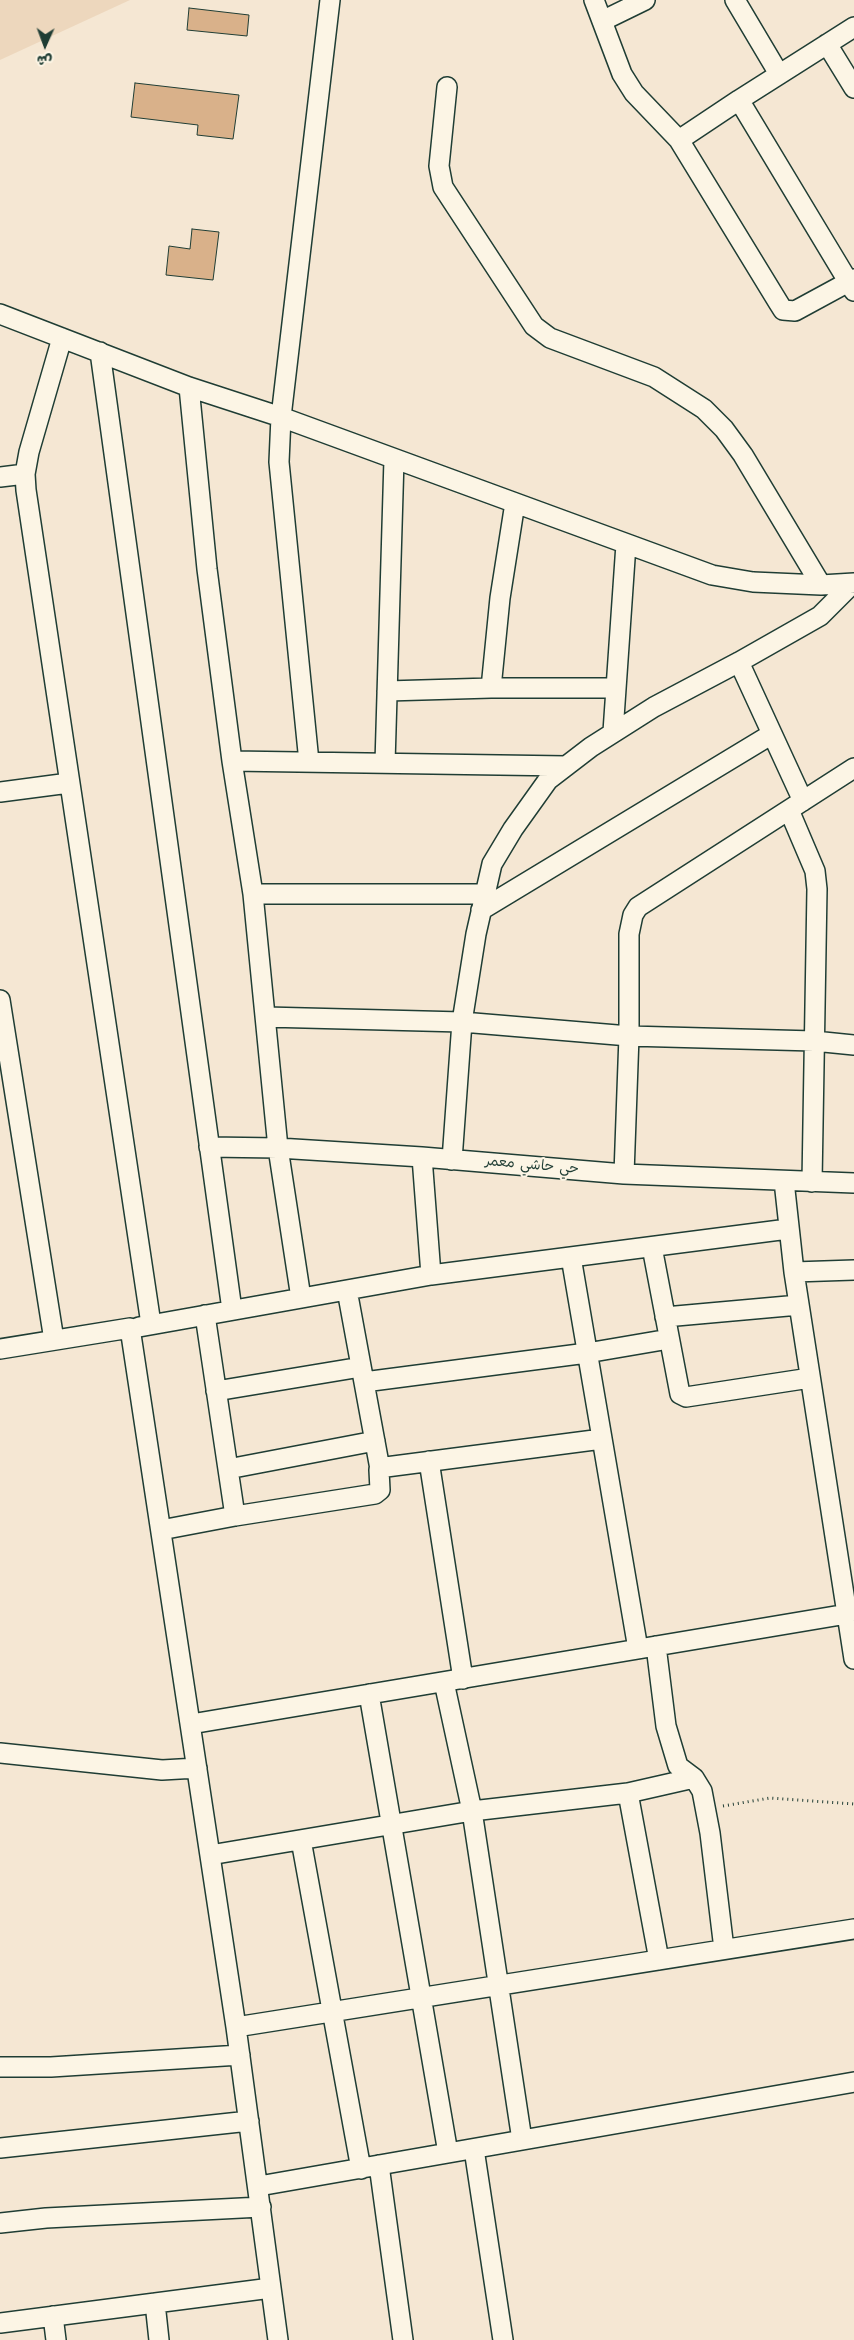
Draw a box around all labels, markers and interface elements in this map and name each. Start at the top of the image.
north arrow [20,20,70,70]
text: ش [36,50,53,70]
street label: حي حاشي معمر [484,1154,580,1178]

